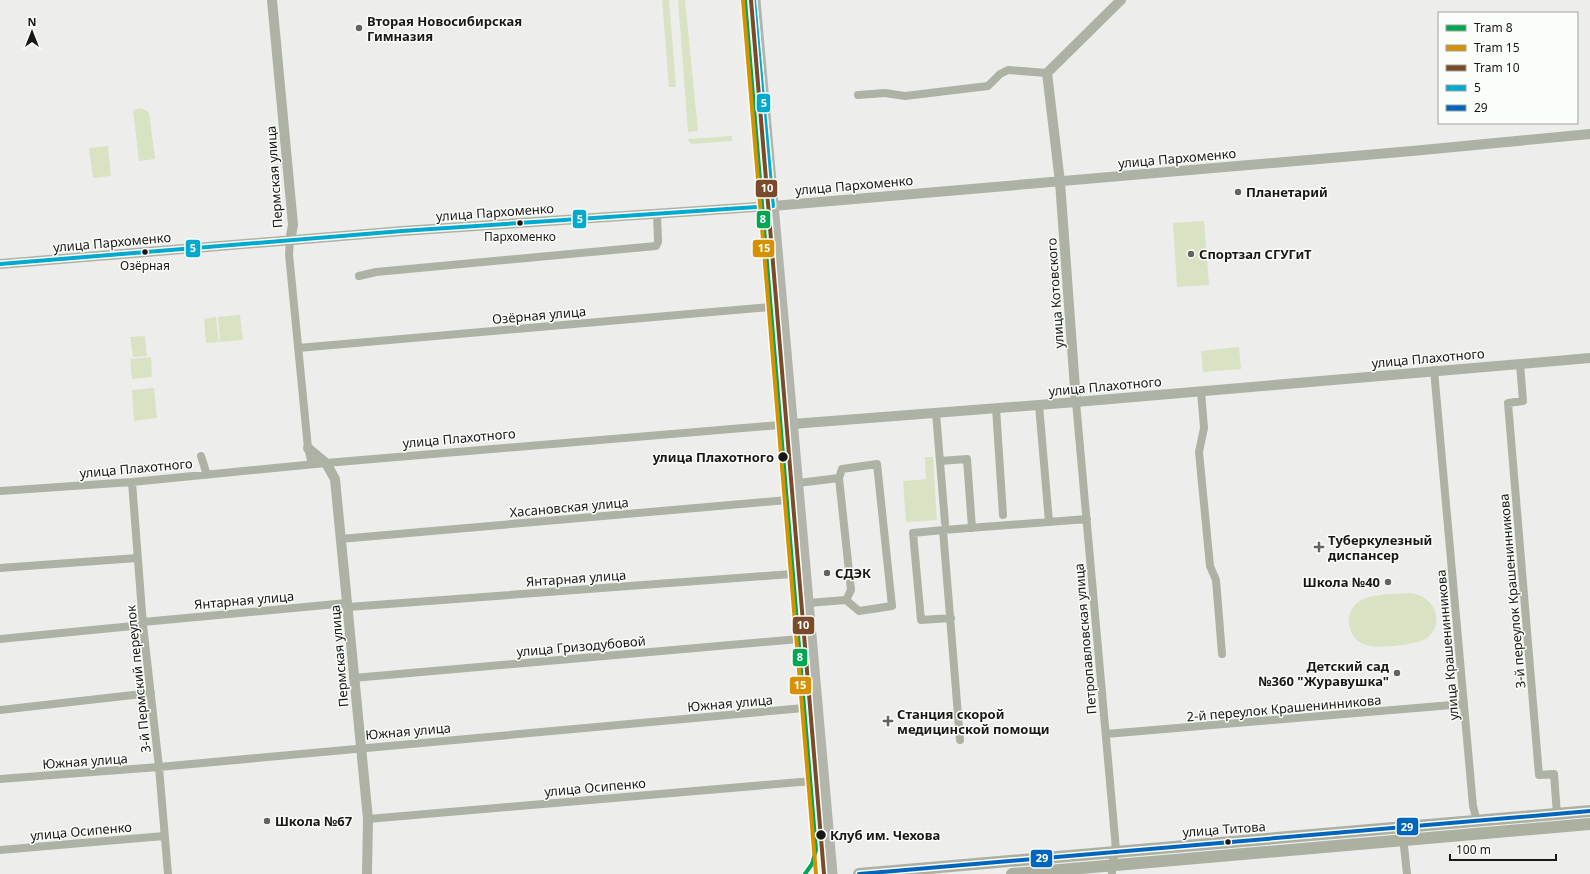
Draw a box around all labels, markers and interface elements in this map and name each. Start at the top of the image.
north arrow [12,12,52,52]
place label: Вторая Новосибирская Гимназия [367,12,522,45]
legend [1438,12,1578,124]
text: N [28,14,36,29]
text: Tram 8 [1474,19,1513,36]
marker: Вторая Новосибирская Гимназия [354,23,364,33]
text: Tram 15 [1474,39,1520,56]
text: Tram 10 [1474,59,1520,76]
text: 5 [1474,79,1481,96]
line badge: 5 [756,93,771,113]
text: 5 [761,95,767,110]
text: 29 [1474,99,1488,116]
street label: Пермская улица [261,125,287,229]
street label: улица Пархоменко [1117,144,1237,172]
street label: улица Пархоменко [794,171,914,199]
line badge: 10 [755,179,778,198]
text: 10 [761,180,773,195]
place label: Планетарий [1246,183,1328,201]
marker: Планетарий [1233,187,1243,197]
street label: улица Пархоменко [435,199,555,225]
line badge: 5 [572,209,587,229]
line badge: 8 [756,210,771,229]
text: 5 [577,211,583,226]
text: 8 [760,211,766,226]
marker: Пархоменко [515,218,525,228]
street label: улица Пархоменко [52,228,172,256]
place label: Пархоменко [484,228,556,245]
street label: улица Котовского [1042,237,1068,349]
line badge: 5 [185,239,201,258]
line badge: 15 [752,239,775,258]
text: 5 [190,240,196,255]
text: 15 [758,240,770,255]
place label: Спортзал СГУГиТ [1199,245,1312,263]
marker: Озёрная [140,247,150,257]
marker: Спортзал СГУГиТ [1186,249,1196,259]
place label: Озёрная [120,257,170,274]
street label: Озёрная улица [491,302,587,328]
street label: улица Плахотного [1371,344,1486,372]
street label: улица Плахотного [1048,372,1163,400]
street label: улица Плахотного [402,424,517,452]
place label: улица Плахотного [652,448,774,466]
marker: улица Плахотного [776,450,790,464]
street label: улица Плахотного [79,454,194,482]
street label: Хасановская улица [509,493,629,521]
street label: 3-й переулок Крашенинникова [1495,493,1529,689]
place label: Туберкулезный диспансер [1328,531,1432,564]
marker: Туберкулезный диспансер [1313,541,1325,553]
street label: Петропавловская улица [1069,563,1101,715]
place label: СДЭК [835,564,871,582]
street label: Янтарная улица [525,566,627,590]
marker: СДЭК [822,568,832,578]
street label: улица Крашенинникова [1431,569,1463,721]
place label: Школа №40 [1303,573,1380,591]
marker: Школа №40 [1383,577,1393,587]
street label: Янтарная улица [193,587,295,613]
street label: 3-й Пермский переулок [121,604,155,754]
street label: Пермская улица [326,604,352,708]
line badge: 10 [792,616,815,635]
text: 10 [797,617,809,632]
street label: улица Гризодубовой [516,631,646,661]
line badge: 8 [792,648,808,667]
text: 8 [797,649,803,664]
place label: Детский сад №360 "Журавушка" [1258,657,1390,690]
marker: Детский сад №360 "Журавушка" [1392,668,1402,678]
line badge: 15 [789,676,812,695]
text: 15 [794,677,806,692]
street label: Южная улица [687,690,773,716]
street label: 2-й переулок Крашенинникова [1186,691,1382,725]
place label: Станция скорой медицинской помощи [897,705,1050,738]
marker: Станция скорой медицинской помощи [882,715,894,727]
street label: Южная улица [365,718,451,744]
street label: Южная улица [42,749,128,773]
street label: улица Осипенко [543,774,647,800]
place label: Школа №67 [275,812,352,830]
marker: Школа №67 [262,816,272,826]
street label: улица Титова [1182,817,1266,841]
line badge: 29 [1396,817,1419,836]
street label: улица Осипенко [29,818,133,844]
text: 29 [1401,819,1413,834]
place label: Клуб им. Чехова [830,826,940,844]
marker: Клуб им. Чехова [814,828,828,842]
scale bar [1450,836,1556,862]
unlabelled marker [1223,837,1233,847]
text: 100 m [1456,841,1491,858]
line badge: 29 [1030,849,1053,868]
text: 29 [1036,850,1048,865]

